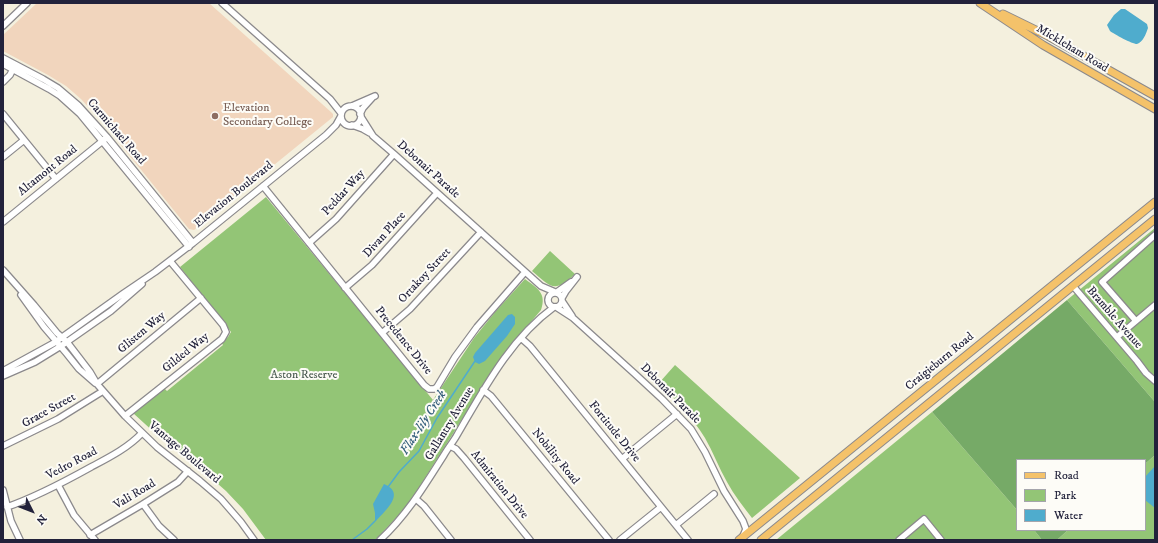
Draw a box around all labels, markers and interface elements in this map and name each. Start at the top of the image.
street label: Mickleham Road [1033,22,1111,76]
street label: Carmichael Road [84,96,148,168]
place label: Elevation Secondary College [223,102,312,130]
marker: Elevation Secondary College [210,111,220,121]
street label: Debonair Parade [394,138,462,202]
street label: Altamont Road [15,143,81,199]
street label: Elevation Boulevard [192,159,276,231]
street label: Peddar Way [320,167,368,219]
street label: Divan Place [361,209,409,261]
street label: Ortakoy Street [396,245,454,307]
street label: Bramble Avenue [1083,284,1145,352]
street label: Precedence Drive [371,304,435,378]
street label: Glisten Way [115,309,169,357]
street label: Gilded Way [160,330,212,376]
street label: Craigieburn Road [903,330,977,394]
street label: Debonair Parade [637,361,703,427]
park label: Aston Reserve [271,369,337,383]
street label: Gallantry Avenue [422,385,478,463]
water label: Flax-lily Creek [397,388,451,458]
street label: Grace Street [20,390,78,432]
street label: Fortitude Drive [585,399,643,465]
street label: Vantage Boulevard [145,419,223,487]
street label: Nobility Road [528,426,582,488]
street label: Vedro Road [44,445,100,483]
street label: Admiration Drive [467,448,531,522]
legend [1016,459,1146,531]
text: Road [1054,468,1079,483]
street label: Vali Road [112,477,158,513]
text: Park [1054,488,1076,503]
north arrow [12,491,52,531]
text: Water [1054,508,1083,523]
text: N [33,511,49,527]

